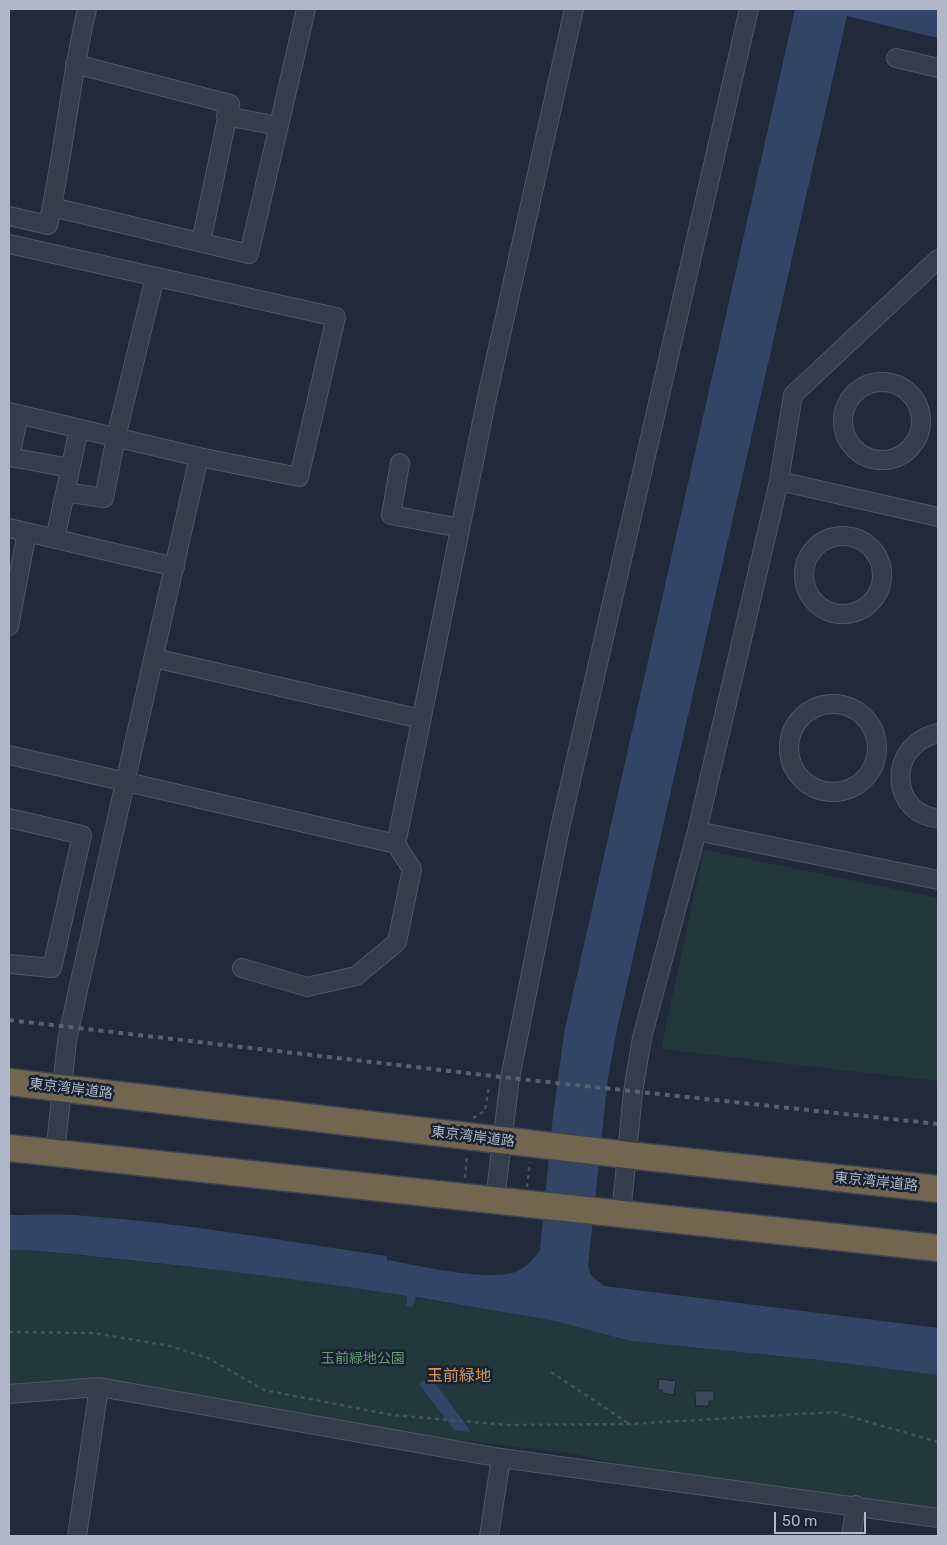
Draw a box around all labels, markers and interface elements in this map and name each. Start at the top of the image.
street label: 東京湾岸道路 [28,1076,114,1102]
street label: 東京湾岸道路 [430,1124,516,1150]
street label: 東京湾岸道路 [833,1169,919,1195]
park label: 玉前緑地公園 [321,1351,405,1367]
district label: 玉前緑地 [427,1366,491,1386]
scale bar [777,1502,870,1534]
text: 50 m [782,1512,817,1530]

